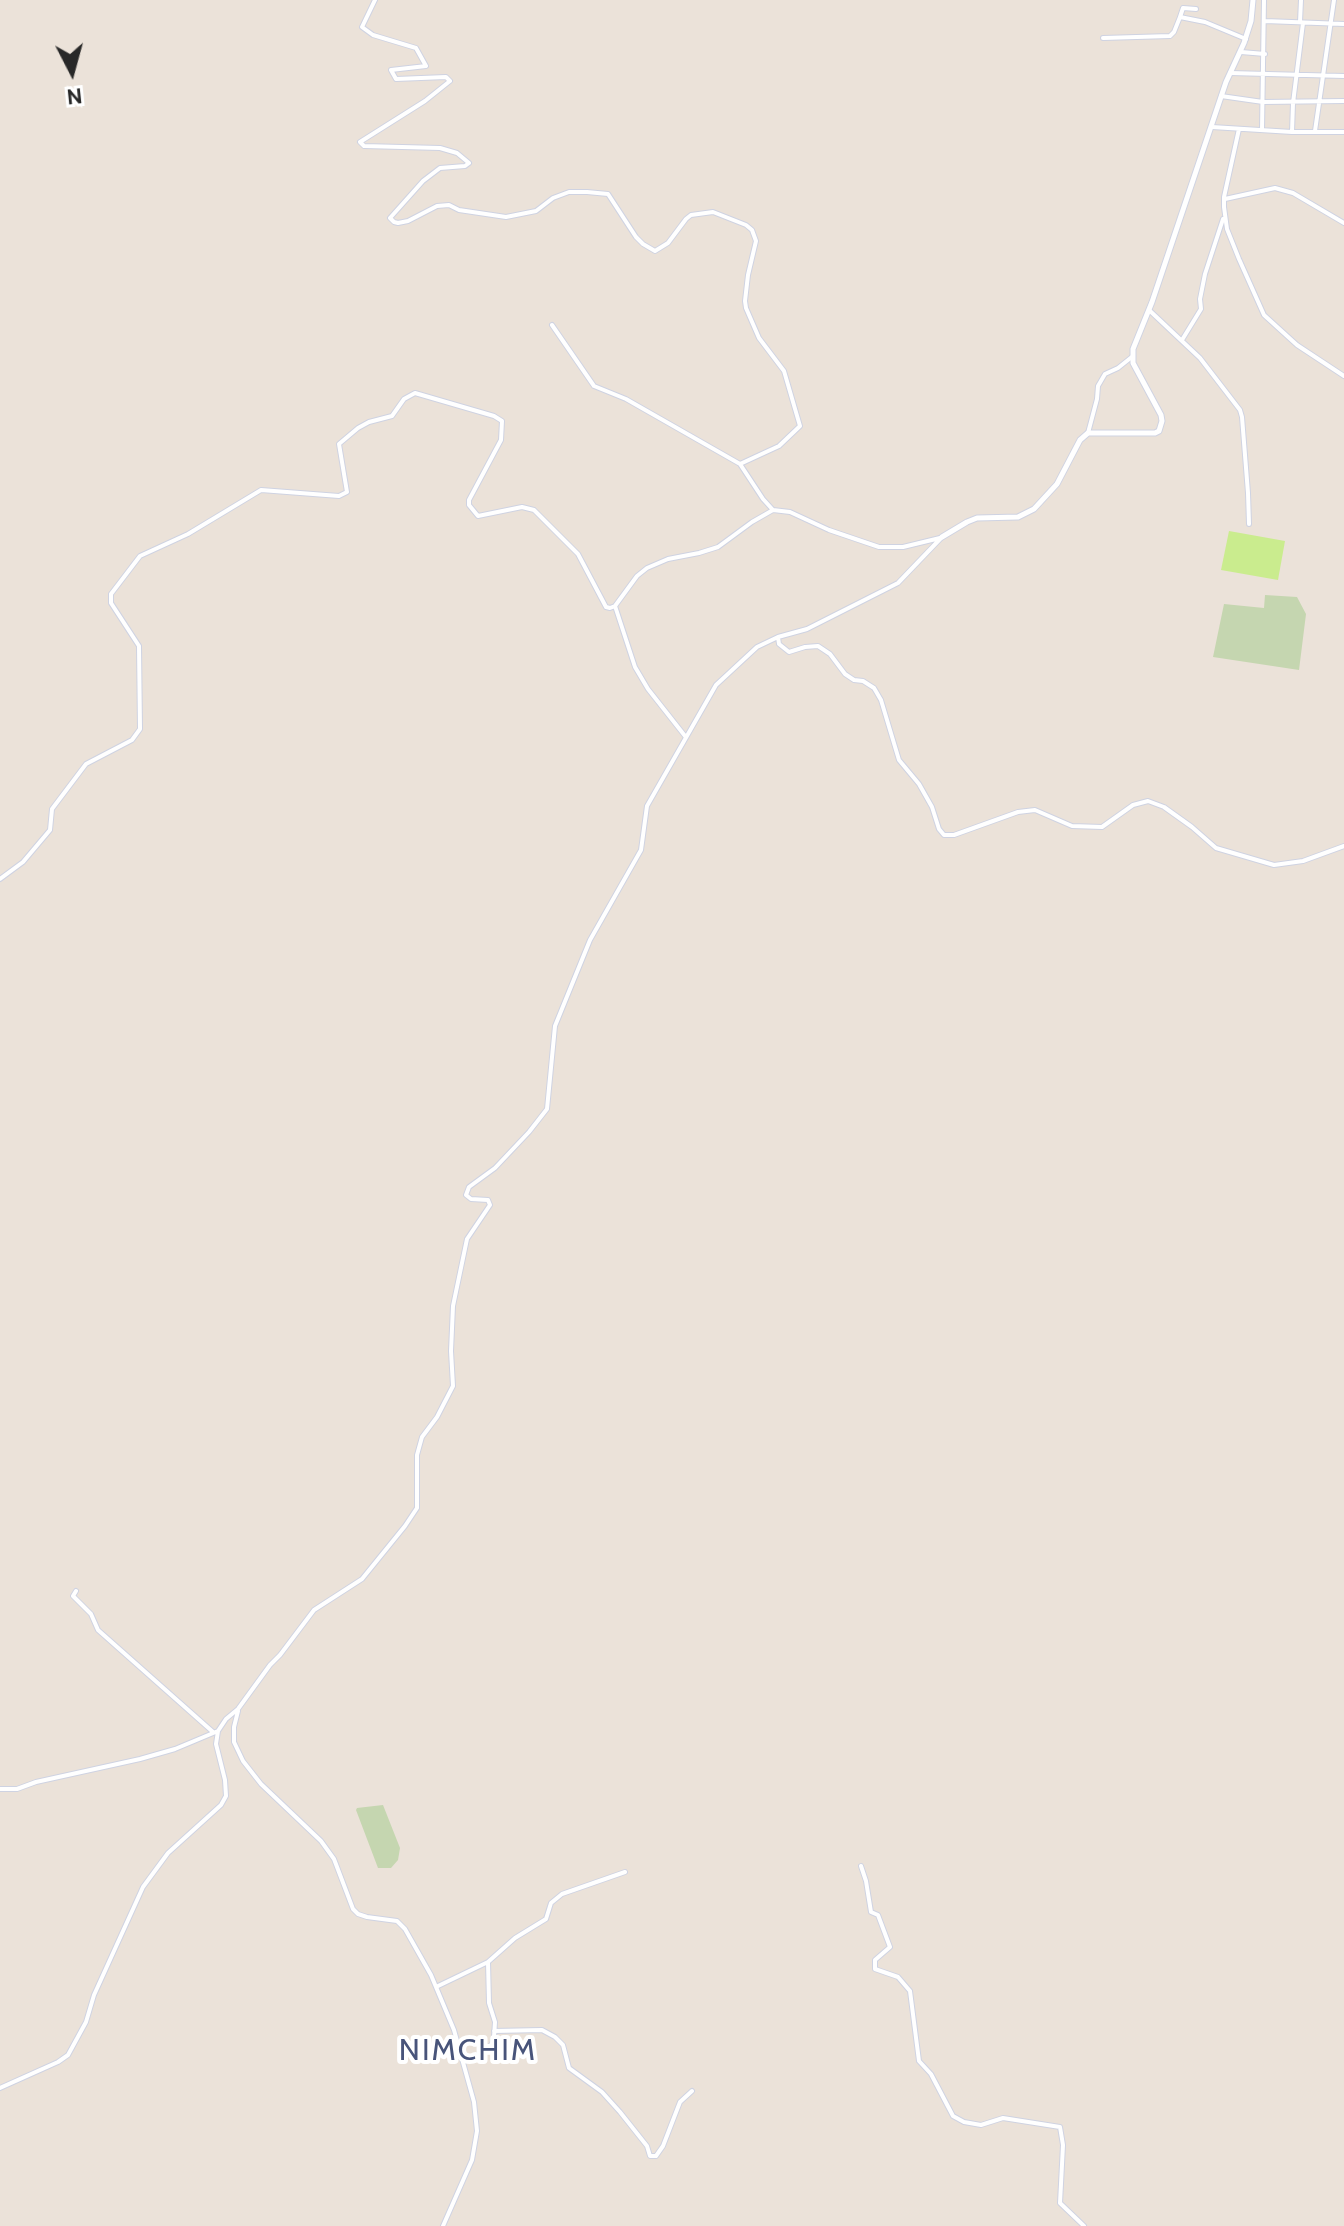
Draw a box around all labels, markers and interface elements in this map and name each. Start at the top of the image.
north arrow [32,32,112,112]
text: N [65,82,84,111]
district label: NIMCHIM [399,2033,537,2069]

